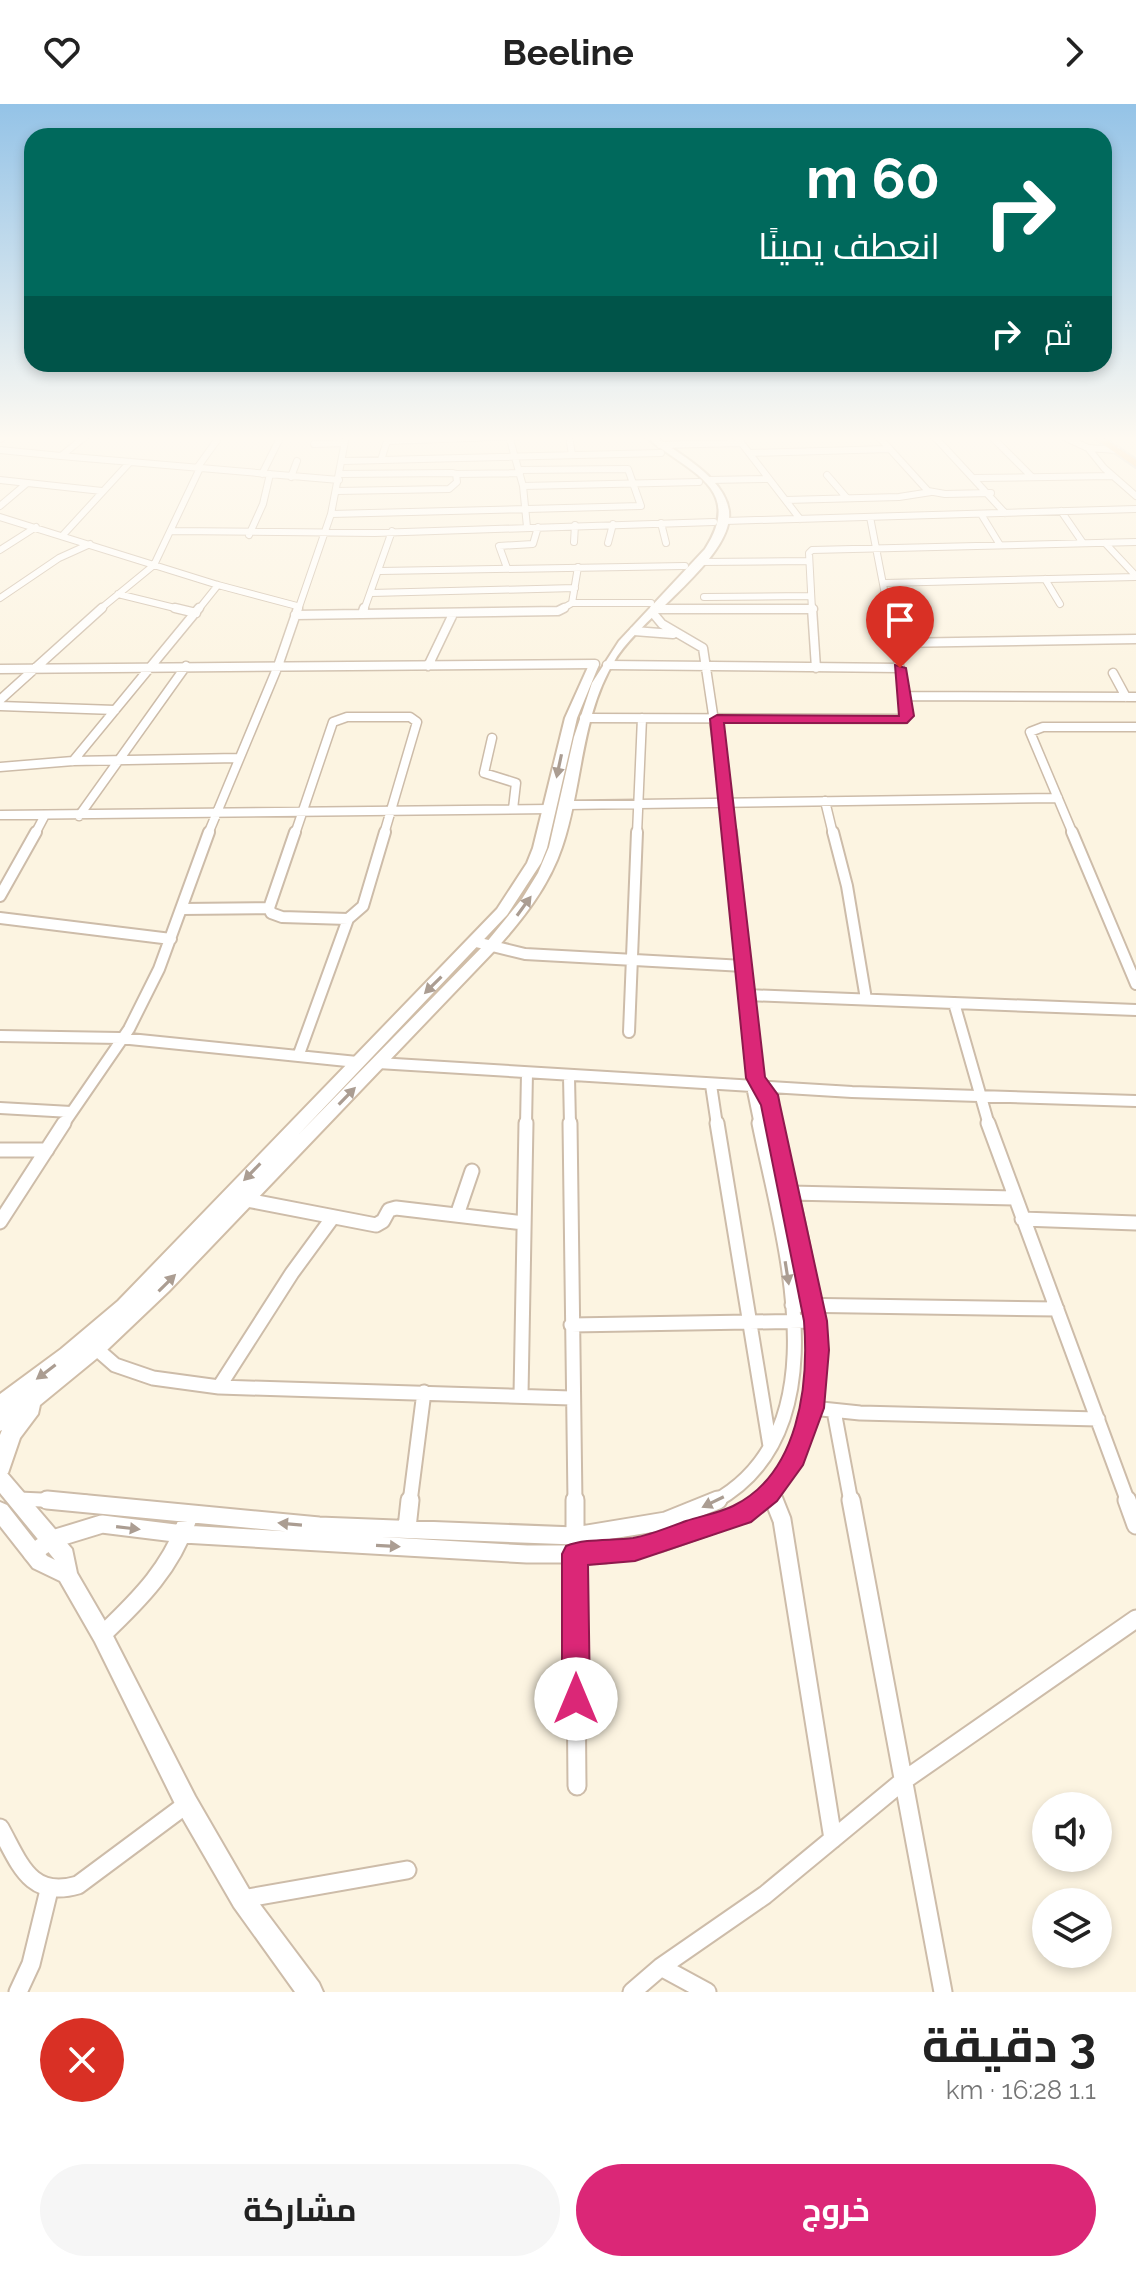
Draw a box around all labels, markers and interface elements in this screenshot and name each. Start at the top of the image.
icon: heart [40,30,84,74]
icon: forward [1052,30,1096,74]
text: Beeline [502,31,634,73]
text: 60 m [806,145,940,211]
icon: right [968,160,1072,264]
text: انعطف يمينًا [758,225,940,267]
icon: right [984,312,1028,356]
text: ثم [1044,317,1072,352]
pin [866,586,934,668]
icon: arrive [878,598,922,642]
one-way arrow [552,753,565,778]
one-way arrow [516,895,531,916]
one-way arrow [425,975,443,994]
one-way arrow [337,1087,356,1106]
one-way arrow [244,1162,262,1181]
one-way arrow [781,1261,793,1286]
one-way arrow [157,1274,176,1293]
one-way arrow [35,1363,56,1379]
one-way arrow [701,1495,724,1509]
one-way arrow [277,1517,302,1530]
one-way arrow [116,1521,141,1534]
one-way arrow [376,1540,401,1553]
position arrow [534,1657,618,1741]
map controls [1032,1792,1112,1968]
button: sound [1032,1792,1112,1872]
button: layers [1032,1888,1112,1968]
text: 3 دقيقة [922,2017,1096,2073]
button: close [40,2018,124,2102]
text: 1.1 km · 16:28 [946,2075,1096,2105]
button: مشاركة [40,2164,560,2256]
button: خروج [576,2164,1096,2256]

